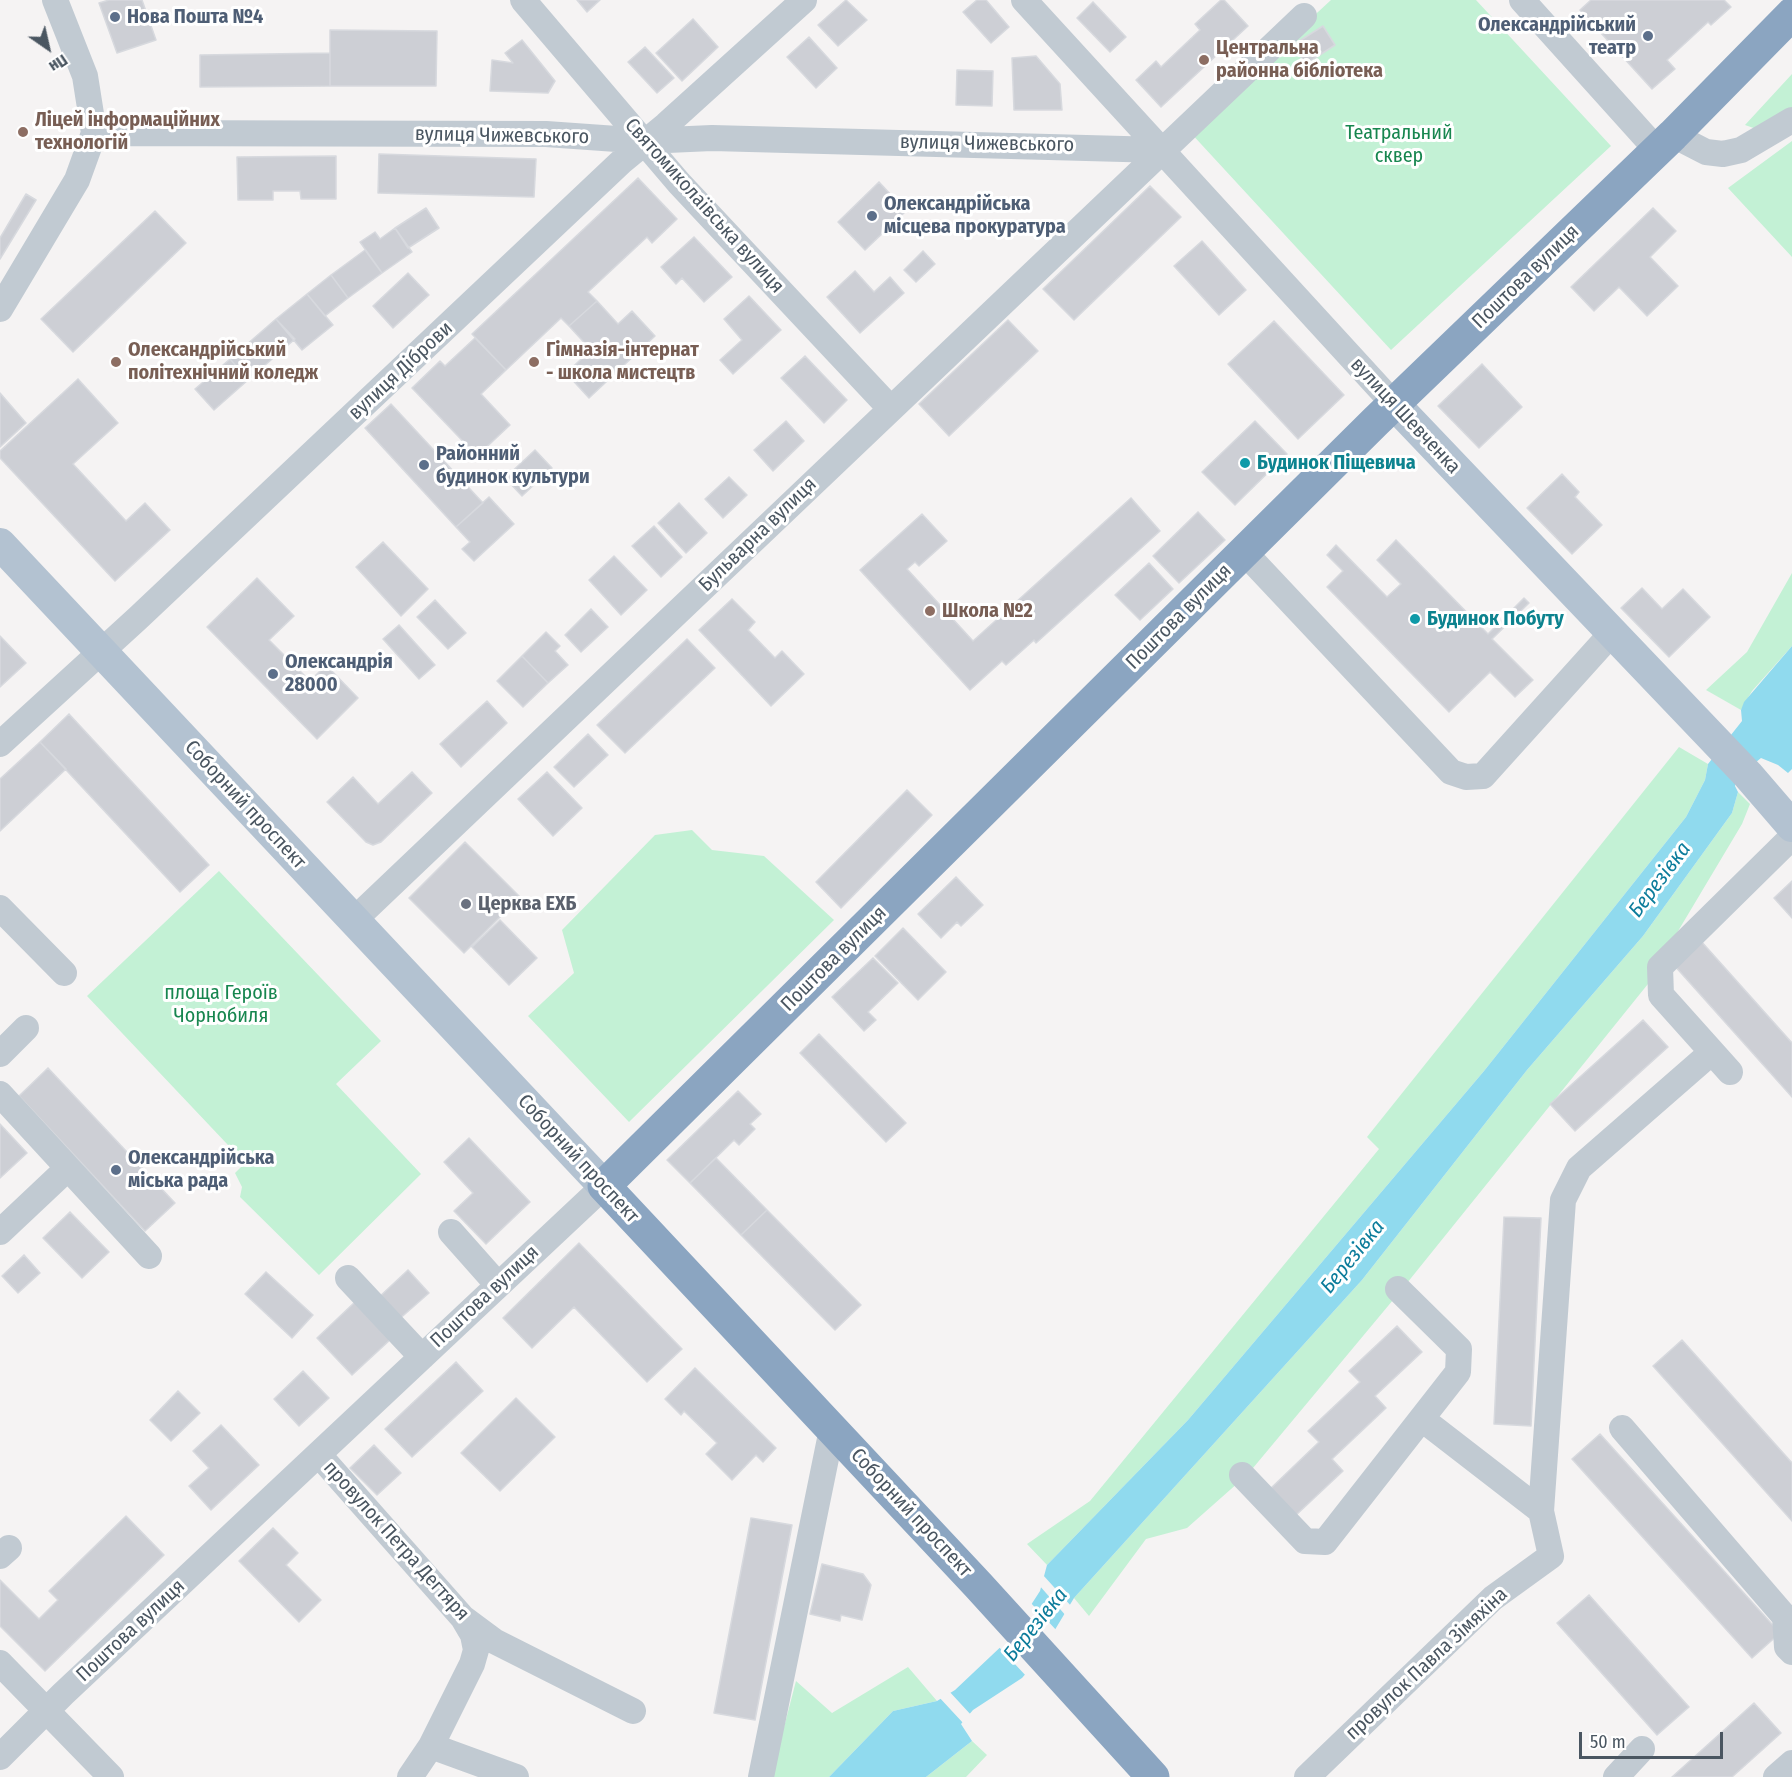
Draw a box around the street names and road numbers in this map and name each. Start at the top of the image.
street label: Святомиколаївська вулиця [619,114,789,298]
street label: вулиця Чижевського [415,122,589,150]
street label: вулиця Чижевського [900,130,1074,158]
street label: Поштова вулиця [1468,220,1584,334]
street label: вулиця Діброви [344,317,458,425]
street label: вулиця Шевченка [1345,353,1465,479]
street label: Бульварна вулиця [694,473,822,597]
street label: Поштова вулиця [1121,559,1237,675]
street label: Соборний проспект [179,736,311,874]
street label: Поштова вулиця [776,901,892,1017]
street label: Соборний проспект [512,1090,644,1228]
street label: Поштова вулиця [426,1241,544,1353]
street label: Соборний проспект [845,1444,977,1582]
street label: провулок Петра Дегтяря [318,1456,474,1626]
street label: Поштова вулиця [72,1575,190,1687]
street label: провулок Павла Зімяхіна [1341,1583,1513,1745]

